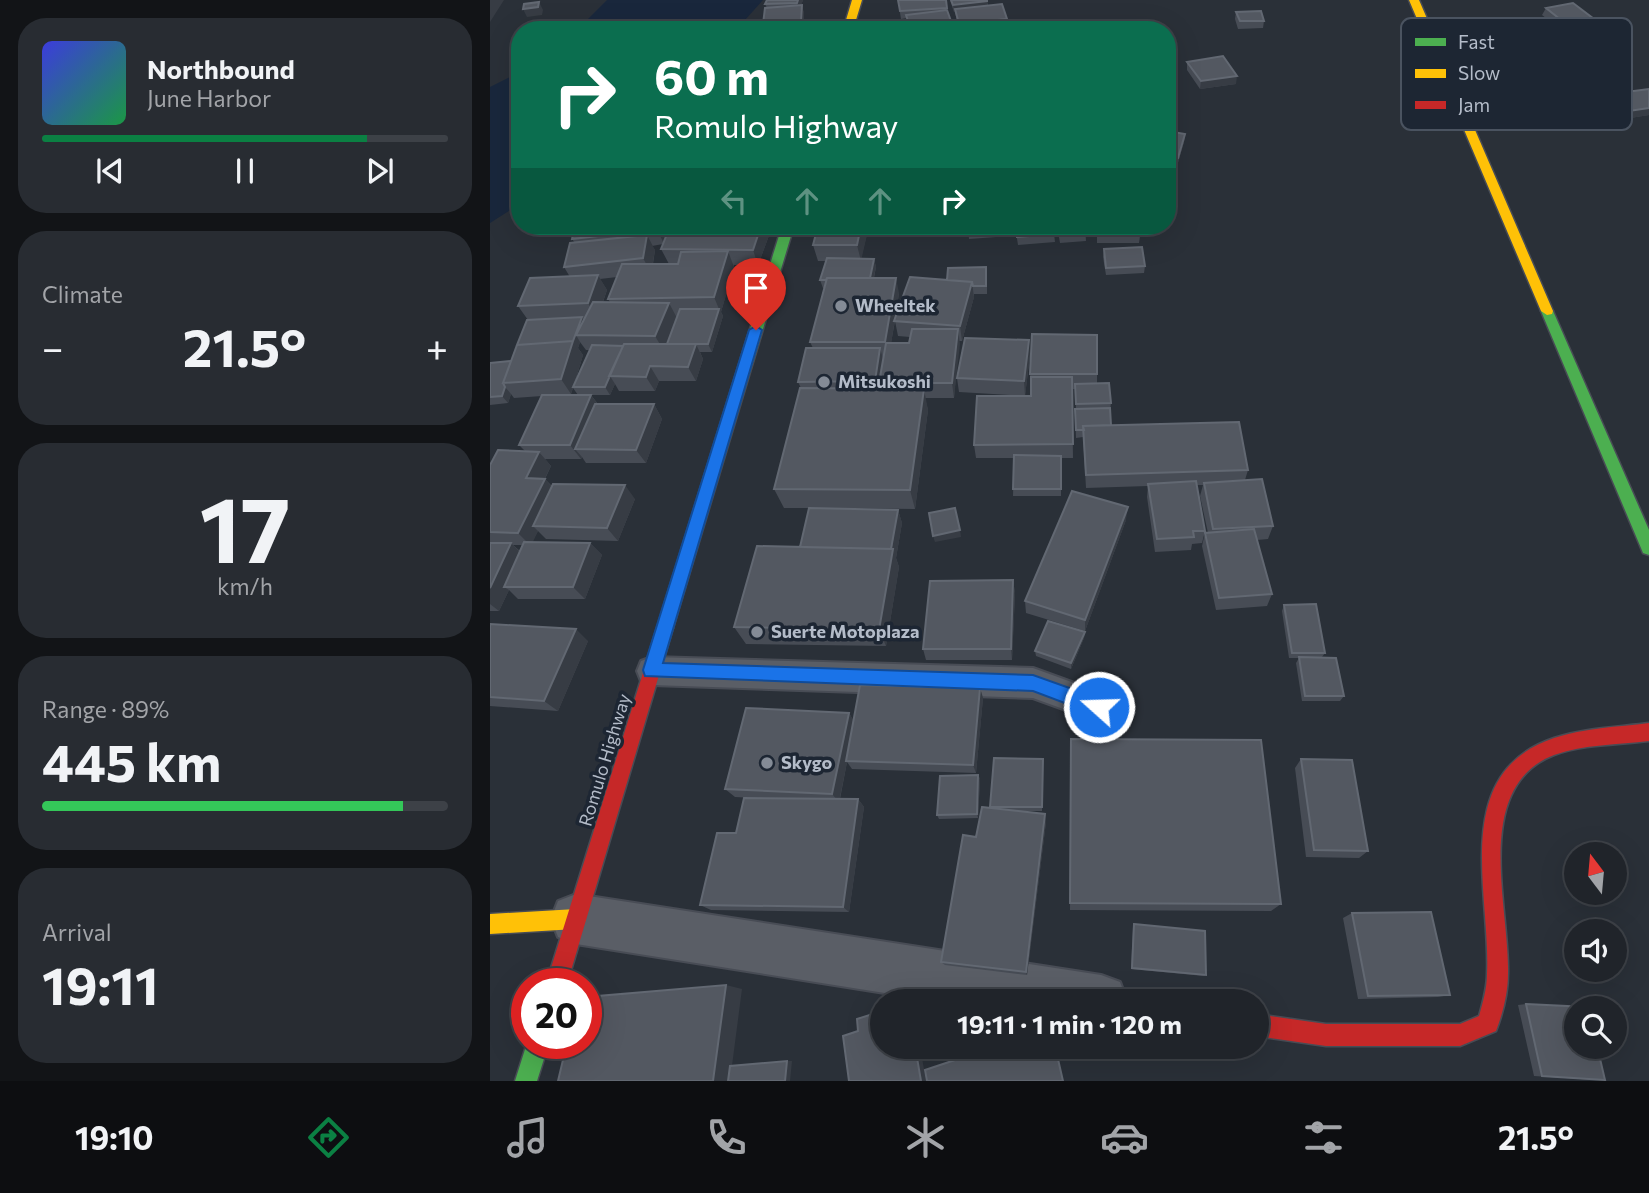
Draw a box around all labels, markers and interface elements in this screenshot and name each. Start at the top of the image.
legend [1401,18,1632,130]
text: Fast [1458,30,1495,53]
text: 60 m [654,45,769,105]
icon: right [539,49,630,140]
text: Northbound [147,53,295,84]
text: Slow [1458,61,1500,84]
text: June Harbor [147,84,271,112]
text: Jam [1458,93,1490,116]
text: Romulo Highway [654,105,898,145]
icon: previous [91,152,129,190]
icon: pause [226,152,264,190]
icon: next [361,152,399,190]
icon: left [715,182,753,220]
icon: ahead [788,182,826,220]
icon: ahead [861,182,899,220]
icon: right [934,182,972,220]
pin [726,258,786,330]
icon: arrive [737,269,775,307]
text: Climate [42,280,123,308]
place label: Wheeltek [855,294,936,316]
marker: Wheeltek [833,298,849,314]
text: 21.5° [183,314,306,378]
text: − [42,323,64,370]
text: + [426,323,448,370]
place label: Mitsukoshi [838,370,931,392]
marker: Mitsukoshi [816,374,832,390]
text: 17 [199,470,291,582]
text: km/h [217,572,273,600]
place label: Suerte Motoplaza [771,620,919,642]
marker: Suerte Motoplaza [749,624,765,640]
position arrow [1062,670,1136,744]
street label: Romulo Highway [573,691,635,829]
text: Range · 89% [42,695,169,723]
text: 445 km [42,729,221,793]
place label: Skygo [781,751,832,773]
marker: Skygo [759,755,775,771]
north arrow [1564,842,1628,905]
map controls [1564,842,1627,1059]
text: Arrival [42,918,112,946]
button: sound [1564,919,1627,982]
text: 19:11 [42,952,158,1016]
speed limit sign: 20 [511,968,602,1059]
button: search [1564,996,1627,1059]
text: 19:11 · 1 min · 120 m [957,1008,1182,1039]
icon: directions [304,1113,353,1162]
icon: music [503,1113,552,1162]
icon: phone [702,1113,751,1162]
icon: climate [901,1113,950,1162]
icon: car [1100,1113,1149,1162]
icon: filters [1299,1113,1348,1162]
text: 19:10 [75,1117,153,1157]
text: 21.5° [1498,1117,1574,1157]

